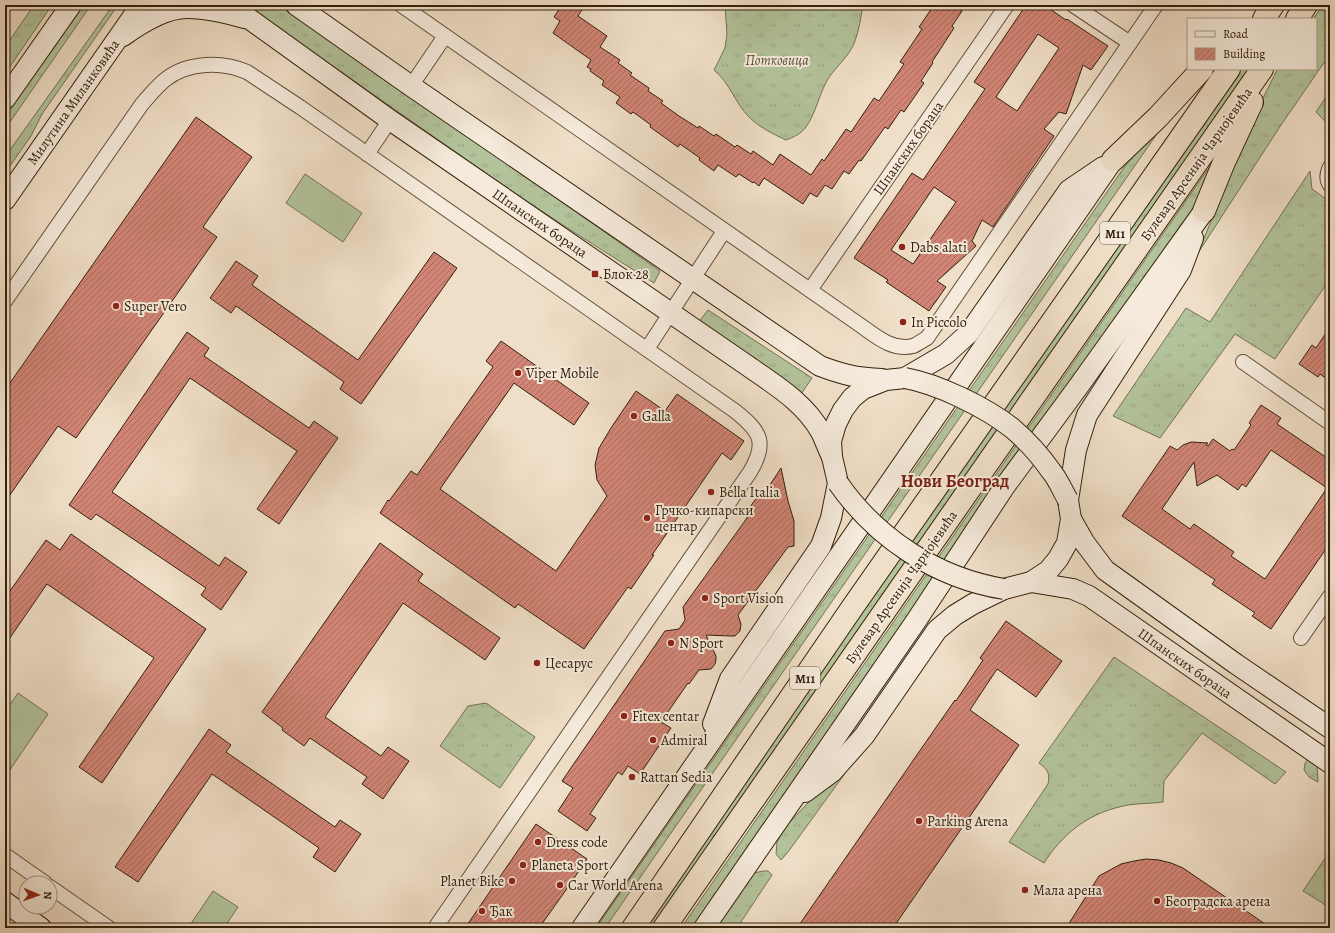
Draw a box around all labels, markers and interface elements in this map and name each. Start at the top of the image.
legend [1187,18,1317,70]
text: Road [1223,26,1249,42]
street label: Милутина Миланковића [23,35,124,169]
text: Building [1223,46,1265,62]
park label: Потковица [745,51,809,70]
street label: Булевар Арсенија Чарнојевића [1136,83,1257,245]
street label: Шпанских бораца [869,97,948,199]
street label: Шпанских бораца [488,185,591,263]
road number: M11 [1100,222,1130,244]
place label: Dabs alati [910,238,967,257]
marker: Dabs alati [897,242,907,252]
place label: Блок 28 [603,265,649,284]
marker: Блок 28 [590,269,600,279]
place label: Super Vero [124,297,187,316]
marker: Super Vero [111,301,121,311]
place label: In Piccolo [911,313,967,332]
marker: In Piccolo [898,317,908,327]
place label: Viper Mobile [525,364,599,383]
marker: Viper Mobile [513,368,523,378]
place label: Galla [642,407,672,426]
marker: Galla [629,411,639,421]
district label: Нови Београд [901,469,1009,493]
place label: Bella Italia [719,483,780,502]
marker: Bella Italia [706,487,716,497]
place label: Грчко-кипарски центар [655,501,754,536]
street label: Булевар Арсенија Чарнојевића [841,506,962,668]
marker: Грчко-кипарски центар [642,513,652,523]
place label: Sport Vision [713,589,784,608]
marker: Sport Vision [700,593,710,603]
street label: Шпанских бораца [1134,624,1236,703]
place label: N Sport [679,634,724,653]
marker: N Sport [666,638,676,648]
place label: Цесарус [545,654,593,673]
marker: Цесарус [532,658,542,668]
road number: M11 [790,667,820,689]
place label: Fitex centar [632,707,700,726]
marker: Fitex centar [619,711,629,721]
place label: Admiral [660,731,708,750]
marker: Admiral [648,735,658,745]
place label: Rattan Sedia [640,768,713,787]
marker: Rattan Sedia [627,772,637,782]
place label: Parking Arena [927,812,1009,831]
marker: Parking Arena [914,816,924,826]
place label: Dress code [546,833,608,852]
marker: Dress code [533,837,543,847]
place label: Planeta Sport [531,856,609,875]
marker: Planeta Sport [518,860,528,870]
place label: Planet Bike [440,872,504,891]
north arrow [18,875,58,915]
marker: Planet Bike [507,876,517,886]
place label: Car World Arena [568,876,664,895]
marker: Car World Arena [555,880,565,890]
place label: Мала арена [1033,881,1103,900]
marker: Мала арена [1020,885,1030,895]
text: N [40,891,55,900]
place label: Београдска арена [1165,892,1271,911]
marker: Београдска арена [1152,896,1162,906]
place label: Ђак [490,902,513,921]
marker: Ђак [477,906,487,916]

